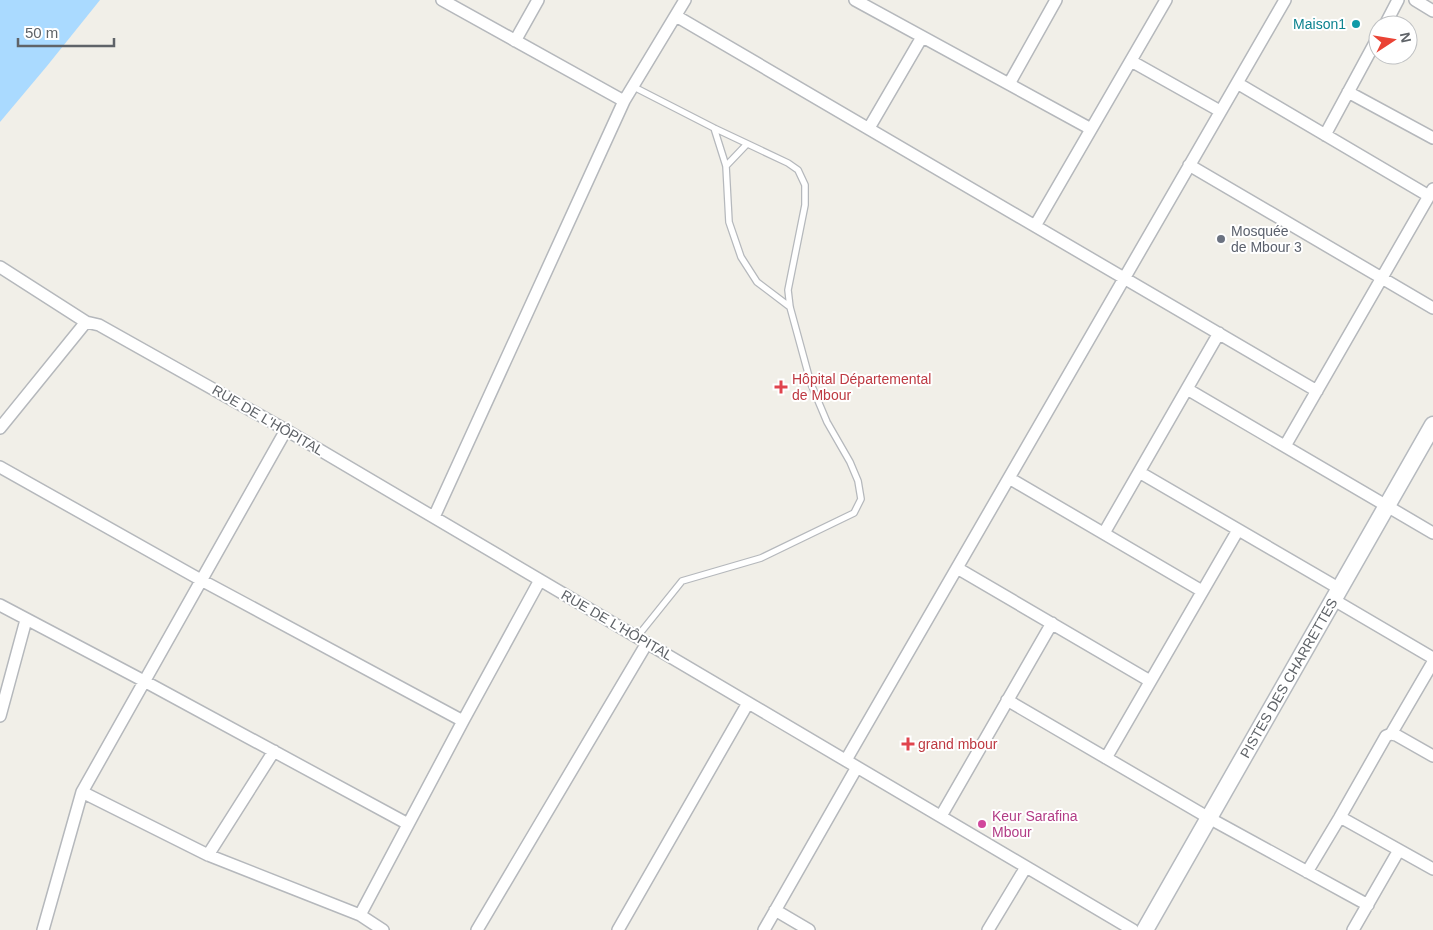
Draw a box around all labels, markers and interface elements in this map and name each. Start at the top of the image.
scale bar [18,15,114,47]
north arrow [1368,15,1418,65]
place label: Maison1 [1293,16,1346,32]
marker: Maison1 [1350,18,1362,30]
text: 50 m [25,24,58,41]
text: N [1397,31,1415,44]
place label: Mosquée de Mbour 3 [1231,223,1302,255]
marker: Mosquée de Mbour 3 [1215,233,1227,245]
place label: Hôpital Départemental de Mbour [792,371,931,403]
marker: Hôpital Départemental de Mbour [774,380,788,394]
street label: RUE DE L'HÔPITAL [209,382,327,459]
street label: RUE DE L'HÔPITAL [558,587,676,664]
street label: PISTES DES CHARRETTES [1237,595,1341,761]
place label: grand mbour [918,736,998,752]
marker: grand mbour [902,738,914,750]
place label: Keur Sarafina Mbour [992,808,1078,840]
marker: Keur Sarafina Mbour [976,818,988,830]

